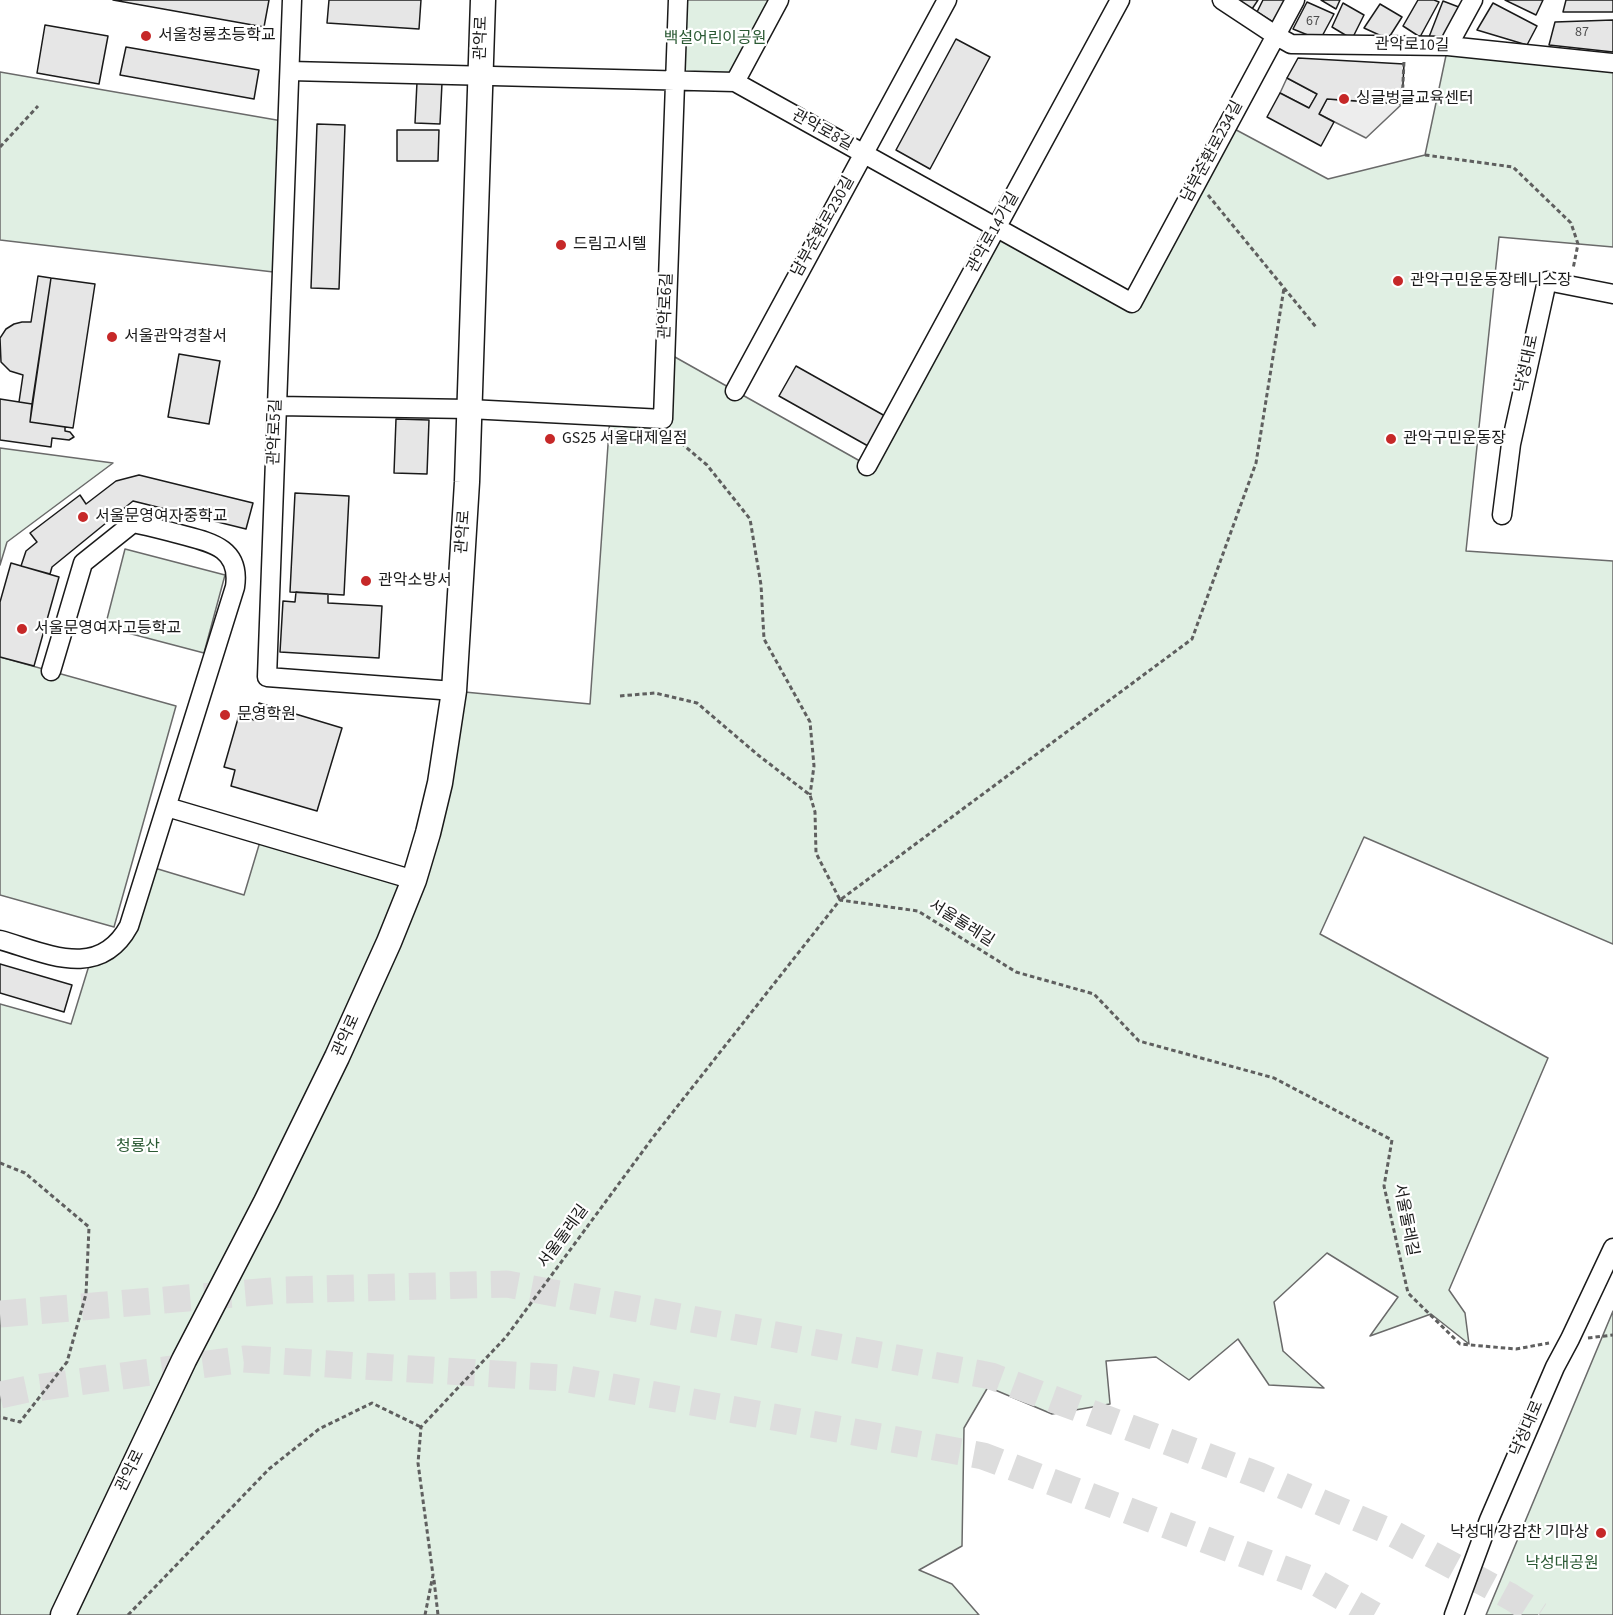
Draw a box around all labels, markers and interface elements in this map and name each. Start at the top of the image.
house number: 67 [1306,14,1320,30]
street label: 관악로 [472,16,492,60]
house number: 87 [1575,25,1589,41]
place label: 서울청룡초등학교 [158,26,276,46]
marker: 서울청룡초등학교 [139,29,153,43]
park label: 백설어린이공원 [663,29,767,49]
street label: 관악로10길 [1374,36,1450,56]
place label: 싱글벙글교육센터 [1356,89,1474,109]
marker: 싱글벙글교육센터 [1337,92,1351,106]
street label: 남부순환로234길 [1178,98,1248,206]
street label: 관악로8길 [788,106,856,156]
street label: 남부순환로230길 [788,173,860,281]
street label: 관악로14가길 [964,189,1024,277]
place label: 드림고시텔 [573,235,647,255]
marker: 드림고시텔 [554,238,568,252]
place label: 관악구민운동장테니스장 [1410,271,1572,291]
street label: 관악로6길 [656,272,678,340]
marker: 관악구민운동장테니스장 [1391,274,1405,288]
place label: 서울관악경찰서 [124,327,227,347]
marker: 서울관악경찰서 [105,330,119,344]
street label: 낙성대로 [1512,333,1544,395]
street label: 관악로5길 [265,398,287,466]
place label: GS25 서울대제일점 [562,429,688,449]
place label: 관악구민운동장 [1403,429,1506,449]
marker: GS25 서울대제일점 [543,432,557,446]
marker: 관악구민운동장 [1384,432,1398,446]
place label: 서울문영여자중학교 [95,507,227,527]
street label: 관악로 [453,509,475,555]
marker: 서울문영여자중학교 [76,510,90,524]
place label: 관악소방서 [378,571,452,591]
marker: 관악소방서 [359,574,373,588]
place label: 서울문영여자고등학교 [34,619,181,639]
marker: 서울문영여자고등학교 [15,622,29,636]
place label: 문영학원 [237,705,296,725]
marker: 문영학원 [218,708,232,722]
street label: 서울둘레길 [925,896,997,952]
street label: 관악로 [329,1012,365,1060]
park label: 청룡산 [116,1137,160,1157]
street label: 서울둘레길 [1389,1182,1421,1258]
street label: 서울둘레길 [535,1202,593,1272]
street label: 낙성대로 [1508,1398,1548,1460]
street label: 관악로 [113,1447,149,1495]
place label: 낙성대 강감찬 기마상 [1450,1523,1589,1543]
marker: 낙성대 강감찬 기마상 [1594,1526,1608,1540]
park label: 낙성대공원 [1525,1554,1599,1574]

